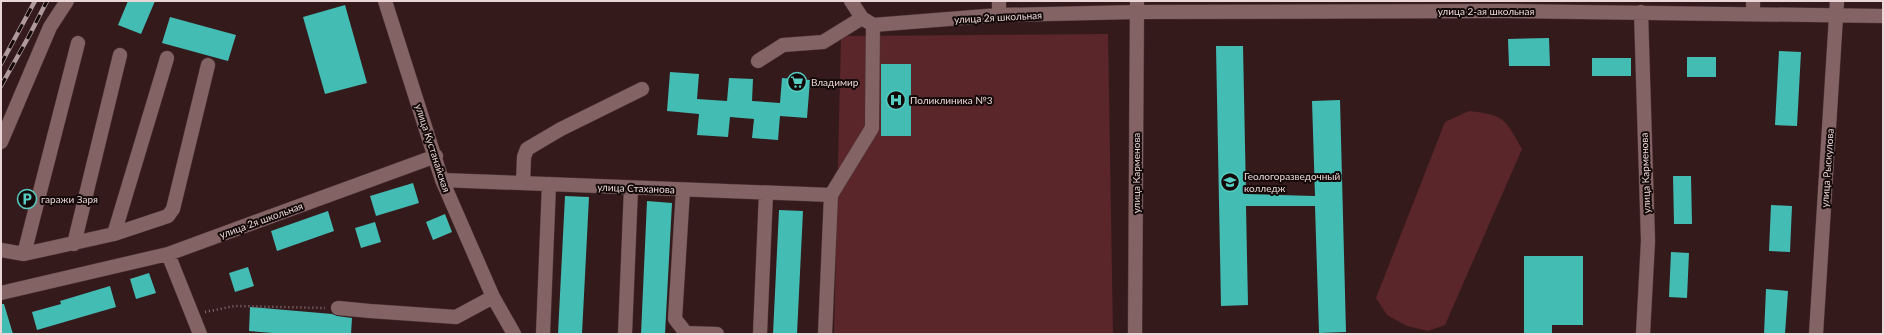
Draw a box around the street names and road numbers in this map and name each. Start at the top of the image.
street label: улица 2-ая школьная [1438,5,1534,17]
street label: улица 2я школьная [954,9,1042,25]
street label: улица Кустанайская [413,102,453,194]
street label: улица Рыскулова [1818,128,1836,208]
street label: улица Карменова [1638,132,1652,214]
street label: улица Карменова [1130,133,1142,213]
street label: улица Стаханова [597,181,675,195]
street label: улица 2я школьная [218,199,304,241]

